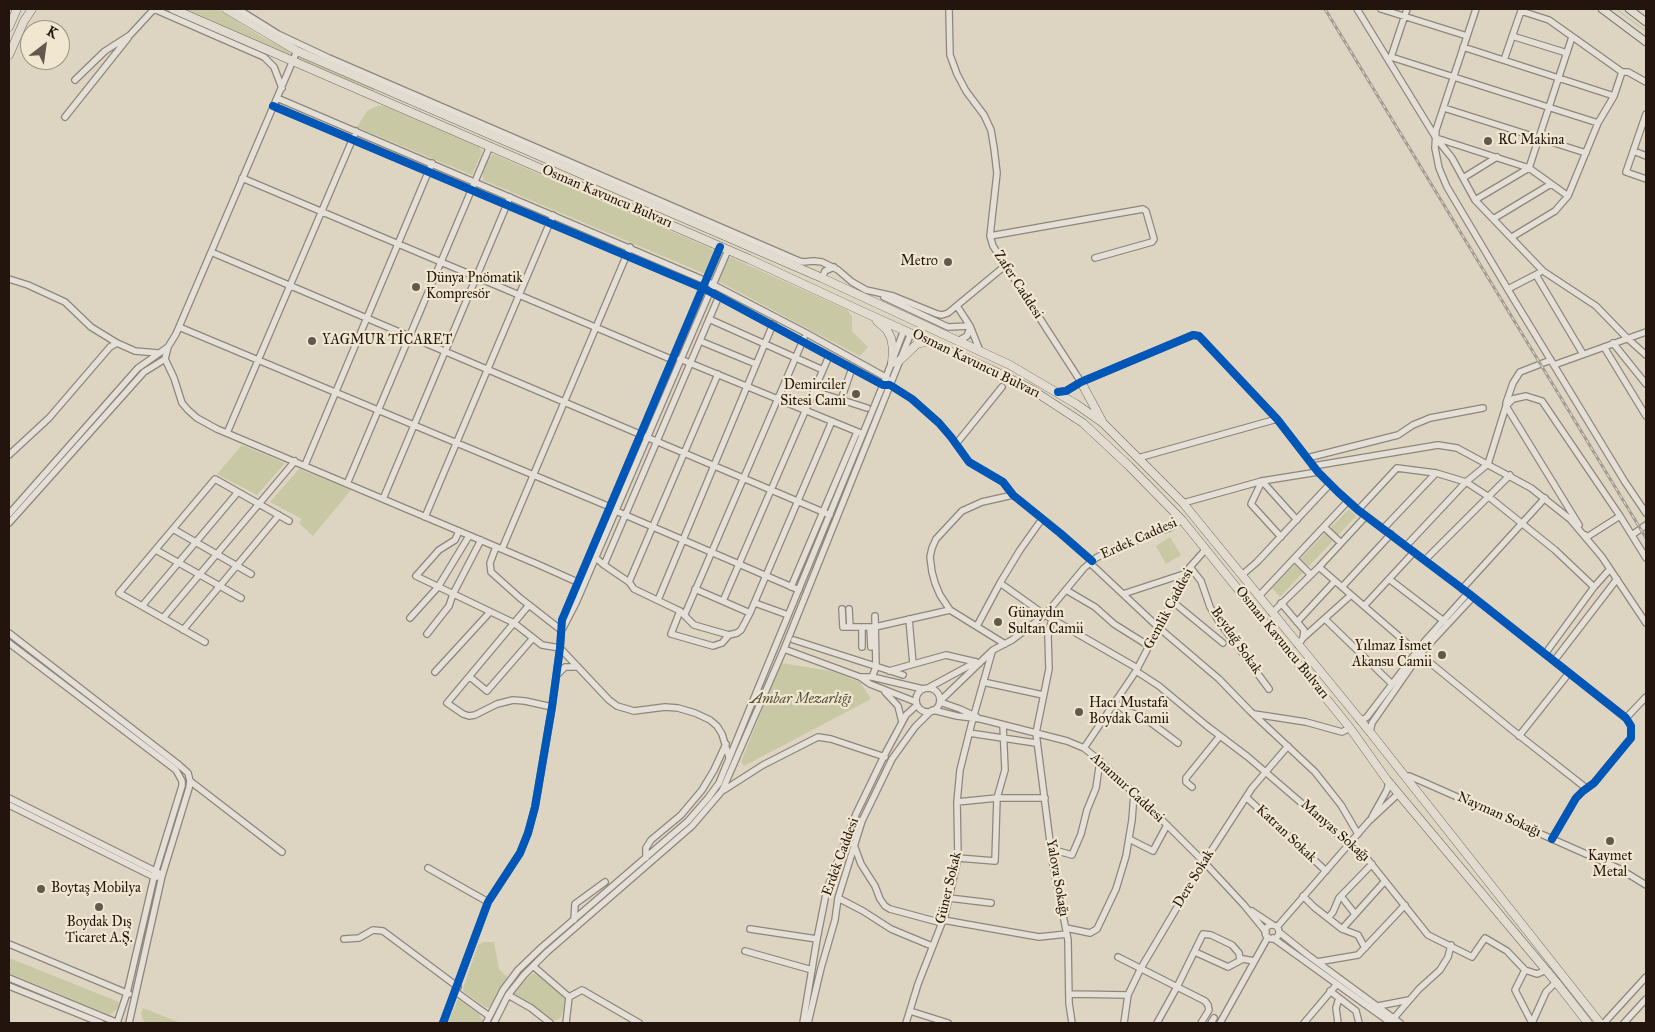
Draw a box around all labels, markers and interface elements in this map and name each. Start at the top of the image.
north arrow [20,20,70,70]
text: K [44,23,61,42]
place label: RC Makina [1498,133,1564,149]
marker: RC Makina [1482,135,1494,147]
street label: Osman Kavuncu Bulvarı [539,162,675,232]
street label: Zafer Caddesi [990,248,1046,322]
place label: Metro [901,254,938,270]
marker: Metro [942,256,954,268]
place label: Dünya Pnömatik Kompresör [426,271,523,304]
marker: Dünya Pnömatik Kompresör [410,281,422,293]
street label: Osman Kavuncu Bulvarı [909,326,1043,402]
place label: YAGMUR TİCARET [322,333,452,349]
marker: YAGMUR TİCARET [306,335,318,347]
place label: Demirciler Sitesi Cami [780,378,846,411]
marker: Demirciler Sitesi Cami [850,388,862,400]
street label: Erdek Caddesi [1098,515,1180,563]
street label: Gemlik Caddesi [1141,566,1197,652]
street label: Osman Kavuncu Bulvarı [1231,583,1333,703]
street label: Beydağ Sokak [1207,604,1265,678]
place label: Günaydın Sultan Camii [1008,606,1084,638]
marker: Günaydın Sultan Camii [992,616,1004,628]
place label: Yılmaz İsmet Akansu Camii [1352,639,1432,672]
marker: Yılmaz İsmet Akansu Camii [1436,649,1448,661]
park label: Ambar Mezarlığı [750,692,852,708]
place label: Hacı Mustafa Boydak Camii [1089,696,1169,729]
marker: Hacı Mustafa Boydak Camii [1073,706,1085,718]
street label: Anamur Caddesi [1087,750,1167,826]
street label: Nayman Sokağı [1454,789,1544,841]
street label: Manyas Sokağı [1297,796,1373,866]
street label: Katran Sokak [1252,802,1320,866]
street label: Erdek Caddesi [819,816,863,898]
marker: Kaymet Metal [1604,835,1616,847]
street label: Yalova Sokağı [1042,838,1072,918]
street label: Dere Sokak [1170,847,1218,911]
place label: Kaymet Metal [1588,849,1632,882]
street label: Güner Sokak [933,850,965,926]
place label: Boytaş Mobilya [51,881,141,897]
marker: Boytaş Mobilya [35,883,47,895]
marker: Boydak Dış Ticaret A.Ş. [93,901,105,913]
place label: Boydak Dış Ticaret A.Ş. [65,915,133,948]

